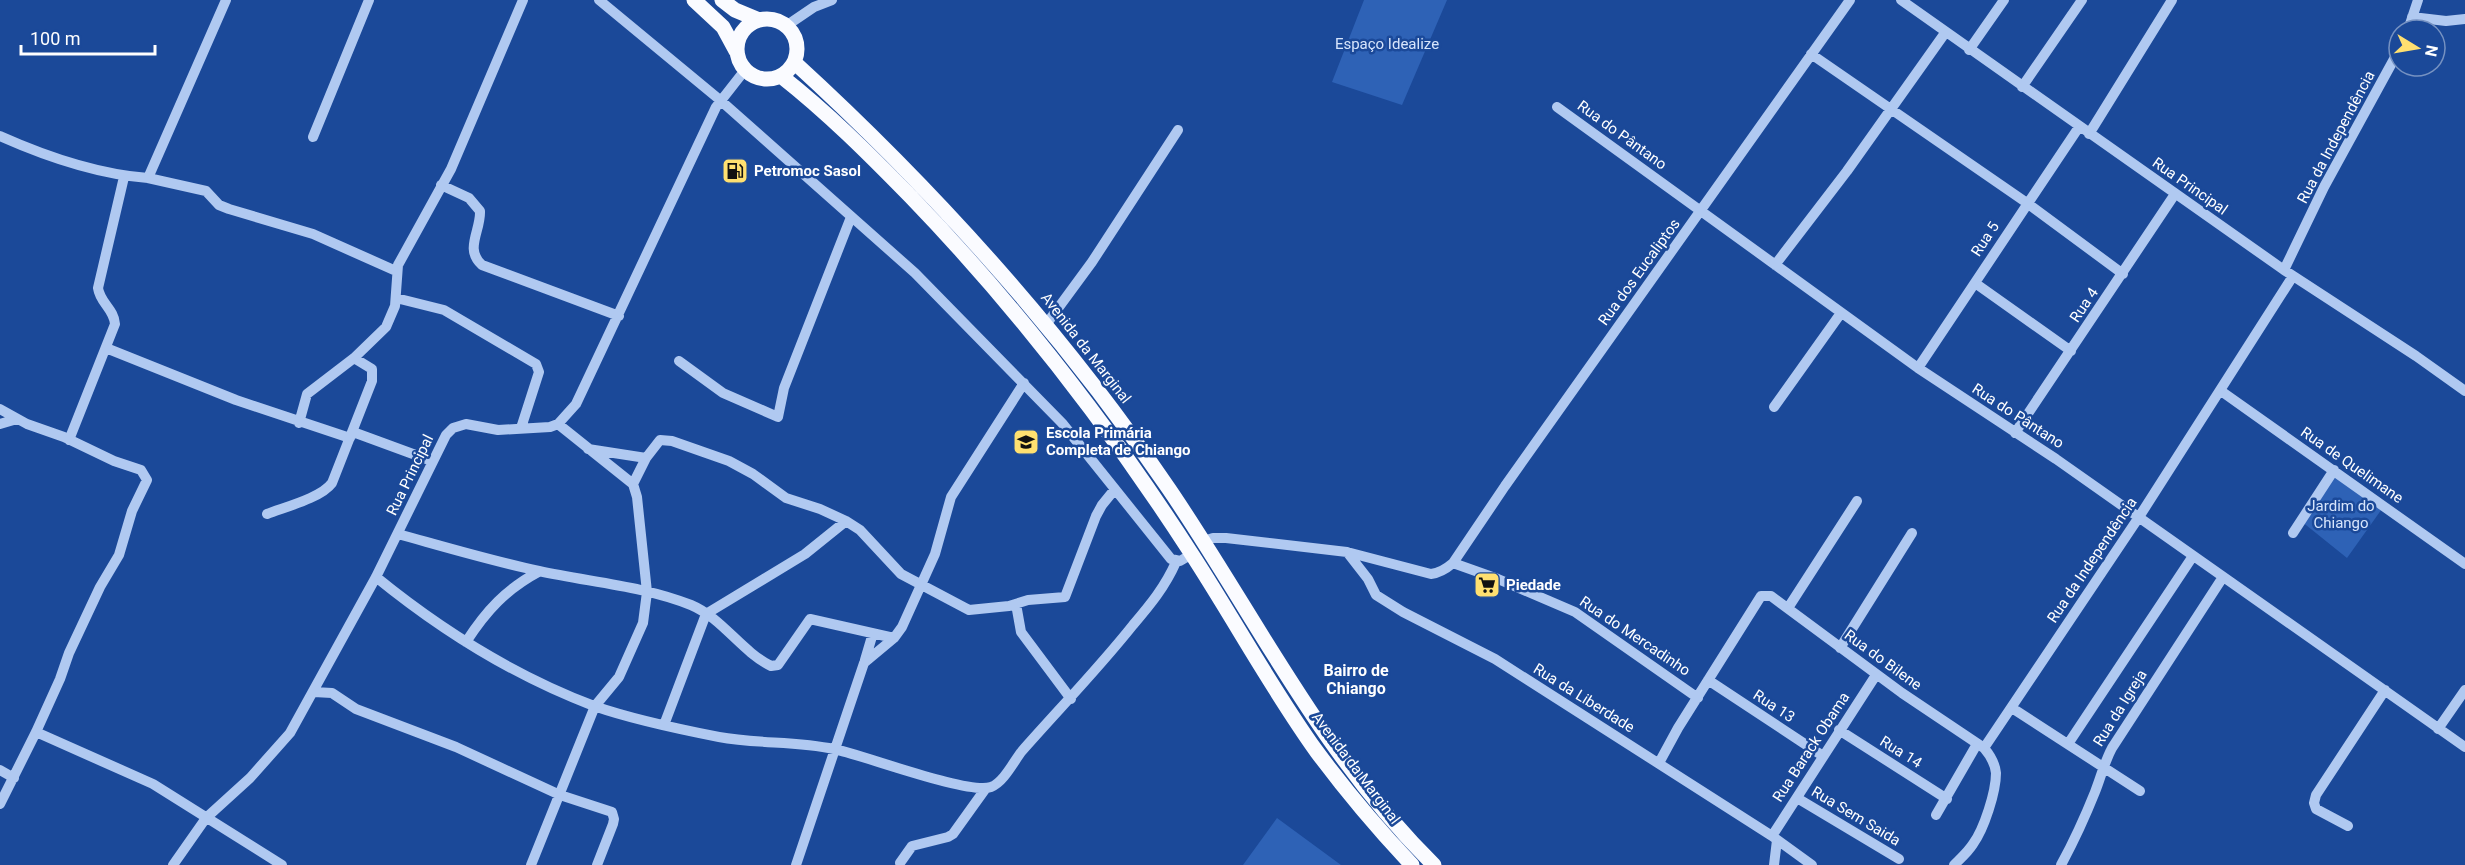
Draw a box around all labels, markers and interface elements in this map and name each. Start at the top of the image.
scale bar [21,18,154,56]
north arrow [2387,18,2447,78]
text: 100 m [30,28,81,49]
park label: Espaço Idealize [1335,35,1439,53]
text: N [2421,43,2442,58]
street label: Rua da Independência [2293,68,2379,206]
street label: Rua do Pântano [1574,97,1670,173]
street label: Rua Principal [2149,154,2231,218]
fuel station icon: Petromoc Sasol [720,156,750,186]
place label: Petromoc Sasol [754,162,861,180]
street label: Rua dos Eucaliptos [1594,215,1684,329]
street label: Rua 5 [1967,218,2003,260]
street label: Rua 4 [2066,284,2102,326]
street label: Avenida da Marginal [1037,289,1135,407]
street label: Rua do Pântano [1969,380,2067,452]
street label: Rua de Quelimane [2297,423,2407,507]
place label: Escola Primária Completa de Chiango [1046,424,1191,459]
school or university icon: Escola Primária Completa de Chiango [1011,427,1041,457]
street label: Rua Principal [383,432,437,518]
street label: Rua da Independência [2043,494,2141,626]
park label: Jardim do Chiango [2307,497,2375,532]
supermarket icon: Piedade [1472,570,1502,600]
place label: Piedade [1506,576,1561,594]
street label: Rua do Mercadinho [1576,592,1694,680]
street label: Rua do Bilene [1841,626,1925,694]
street label: Rua da Liberdade [1530,660,1638,736]
district label: Bairro de Chiango [1323,661,1389,698]
street label: Rua da Igreja [2089,666,2151,750]
street label: Rua 13 [1750,686,1798,726]
street label: Rua Barack Obama [1769,689,1853,805]
street label: Avenida da Marginal [1308,708,1404,828]
street label: Rua 14 [1877,732,1926,772]
street label: Rua Sem Saida [1808,782,1904,850]

